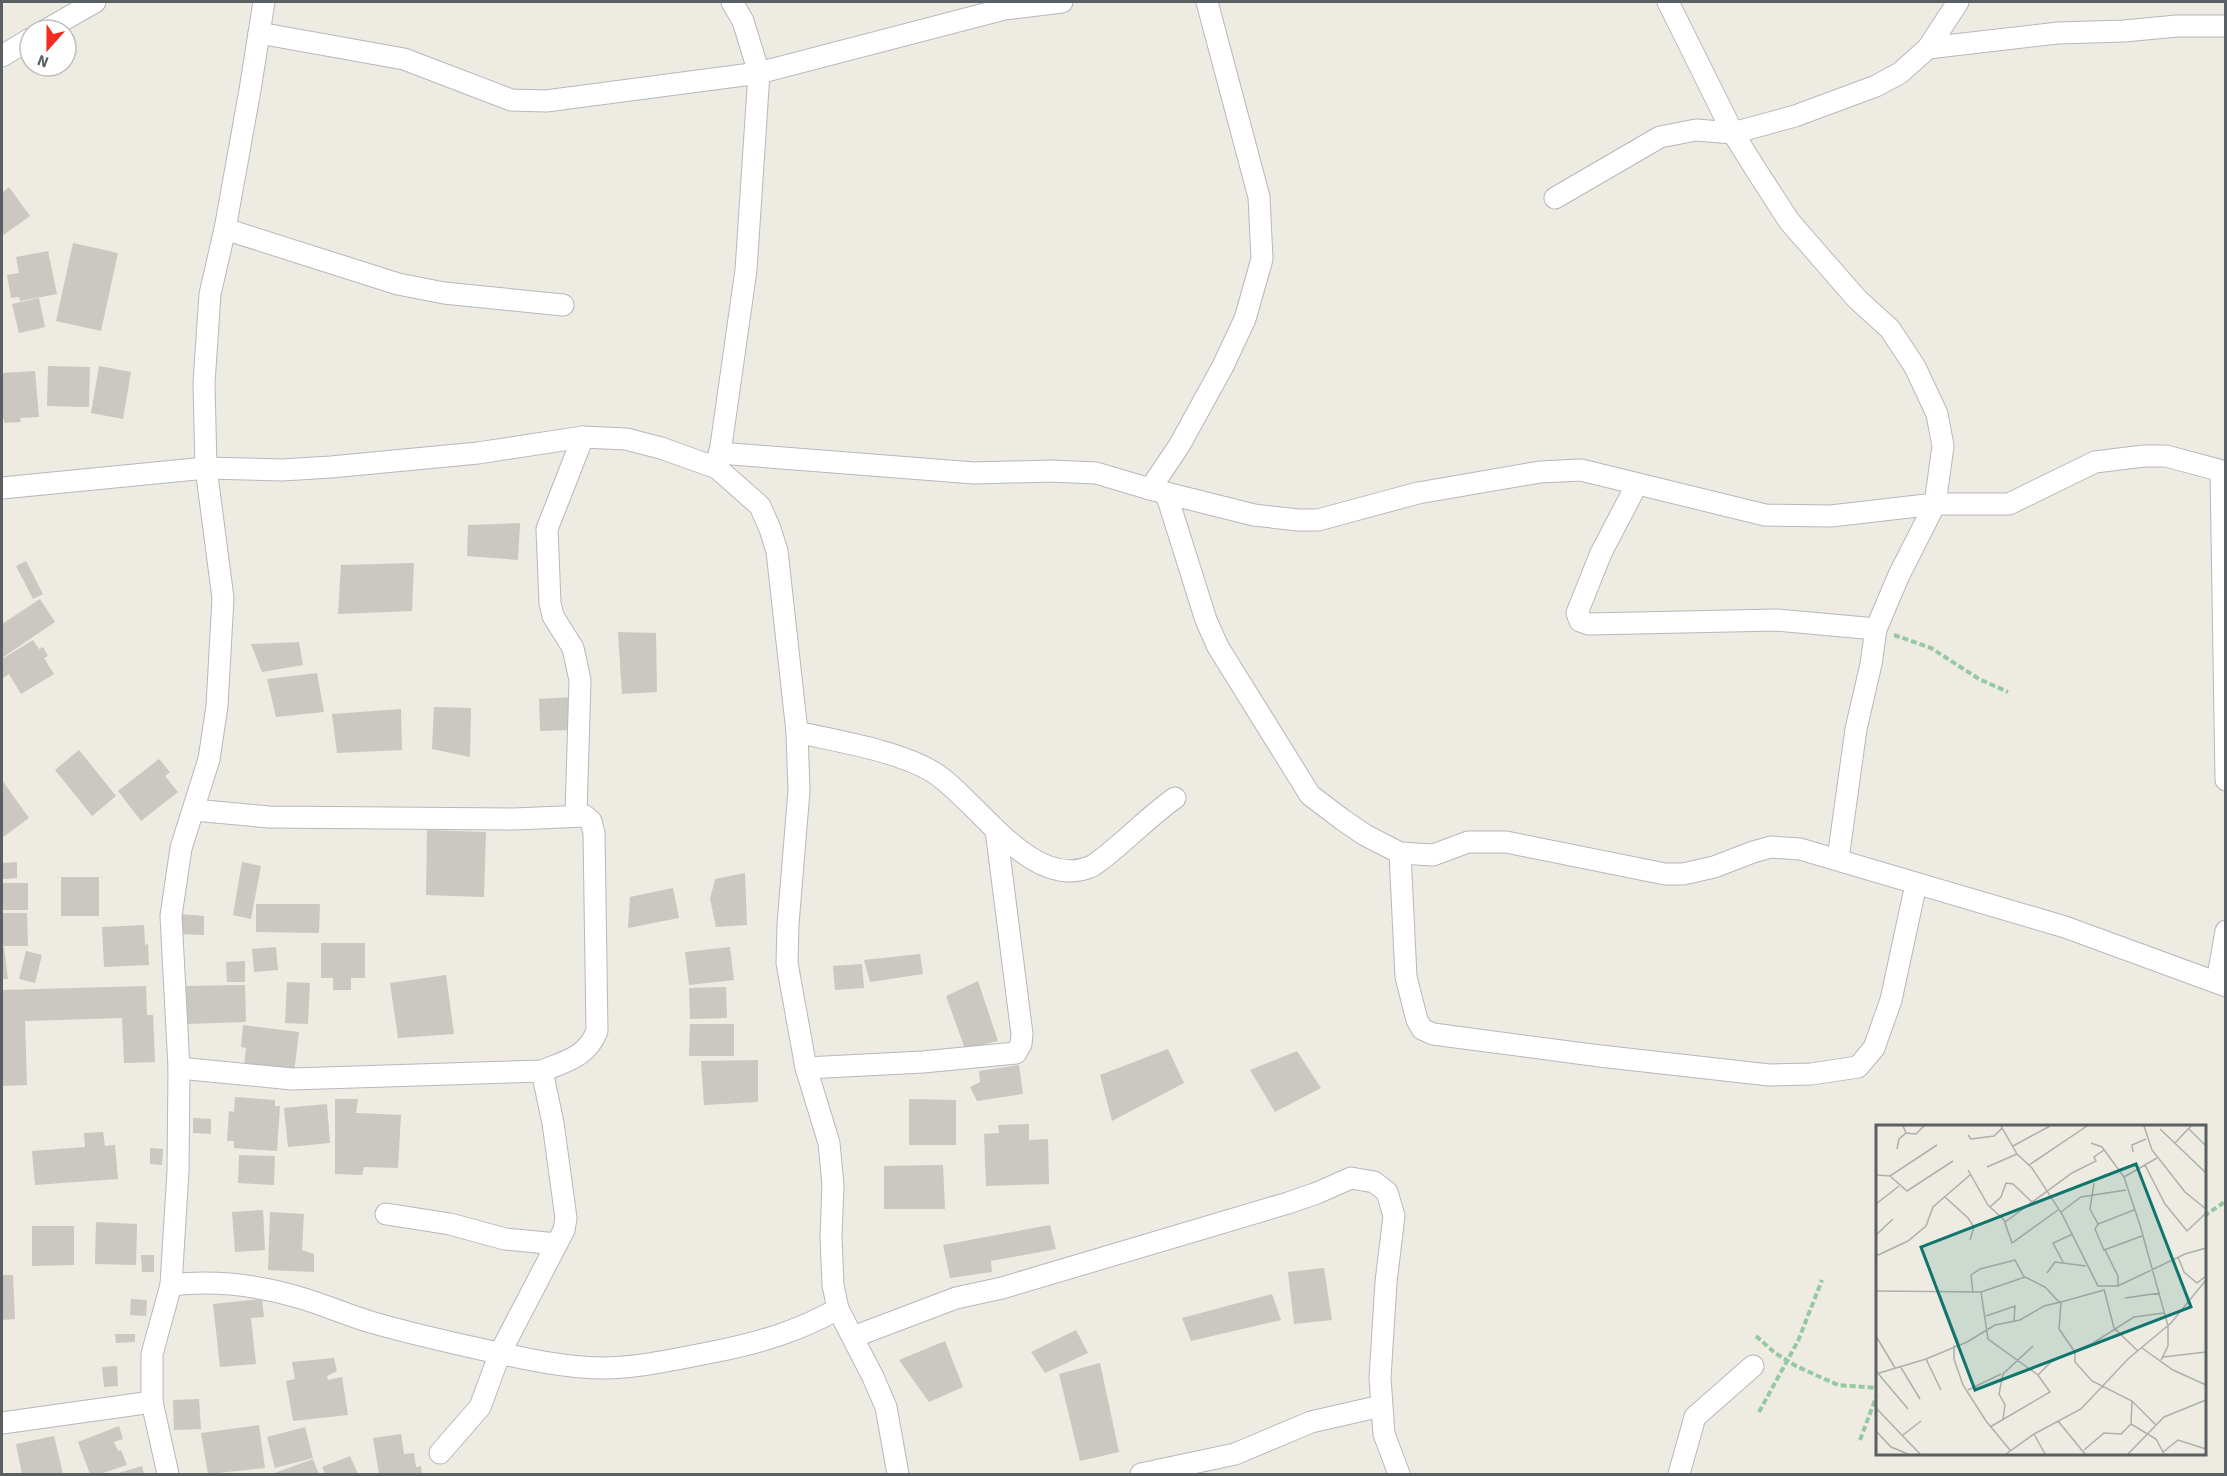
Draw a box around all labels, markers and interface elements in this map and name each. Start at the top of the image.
north arrow [18,18,78,78]
text: N [34,49,52,73]
inset map [1876,1125,2206,1455]

